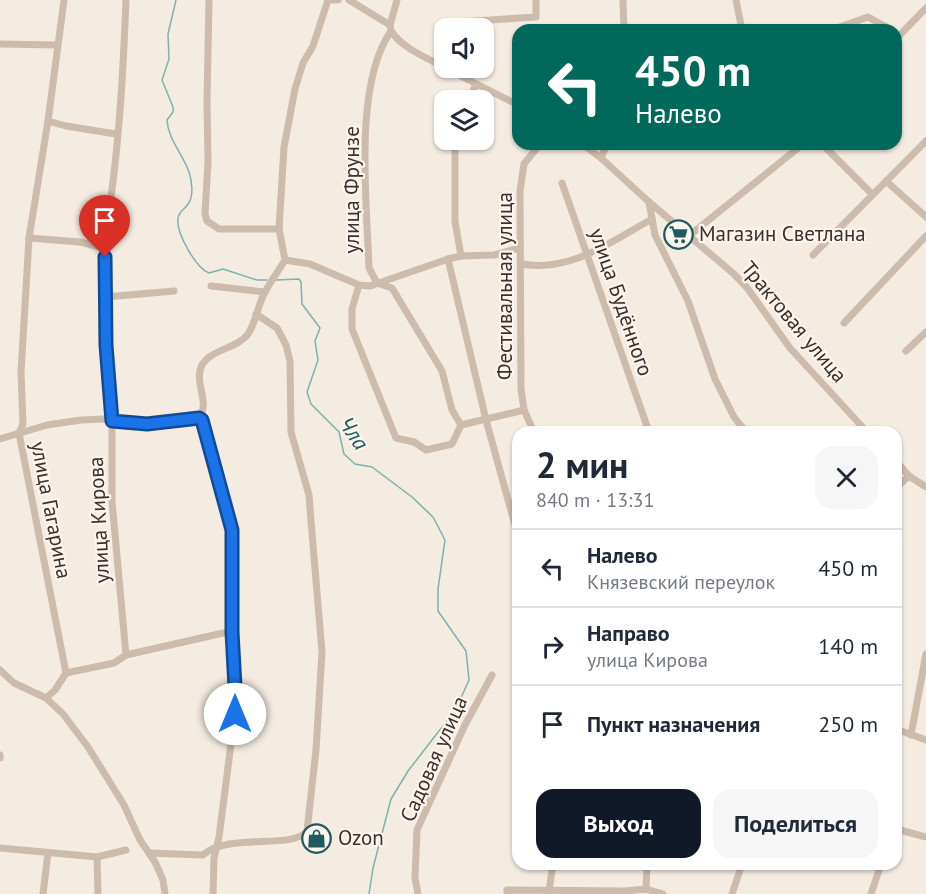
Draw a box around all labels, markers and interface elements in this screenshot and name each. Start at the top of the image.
map controls [434,18,494,150]
button: sound [434,18,494,78]
text: 450 m [635,43,751,98]
icon: left [536,48,614,126]
button: layers [434,90,494,150]
text: Налево [635,96,722,130]
street label: улица Фрунзе [338,126,365,254]
street label: Фестивальная улица [491,192,518,380]
pin [79,195,130,257]
icon: arrive [88,204,121,237]
supermarket icon: Магазин Светлана [662,218,694,250]
place label: Магазин Светлана [699,220,866,247]
street label: улица Будённого [584,224,659,379]
street label: Трактовая улица [736,255,853,388]
water label: Чла [333,411,375,455]
street label: улица Гагарина [25,439,78,581]
text: 2 мин [536,441,628,488]
button: close [815,446,878,509]
street label: улица Кирова [82,456,115,584]
text: 840 m · 13:31 [536,487,654,513]
text: Налево [587,541,658,569]
icon: left [536,552,569,585]
text: 450 m [818,554,878,582]
text: Князевский переулок [587,569,775,595]
text: Направо [587,619,670,647]
icon: right [536,630,569,663]
text: 140 m [818,632,878,660]
text: улица Кирова [587,647,708,673]
position arrow [203,682,267,746]
street label: Садовая улица [394,692,473,826]
icon: arrive [536,708,569,741]
text: Пункт назначения [587,710,760,738]
text: 250 m [818,710,878,738]
button: Выход [536,789,701,858]
button: Поделиться [713,789,878,858]
shop icon: Ozon [301,822,333,854]
place label: Ozon [338,824,384,851]

